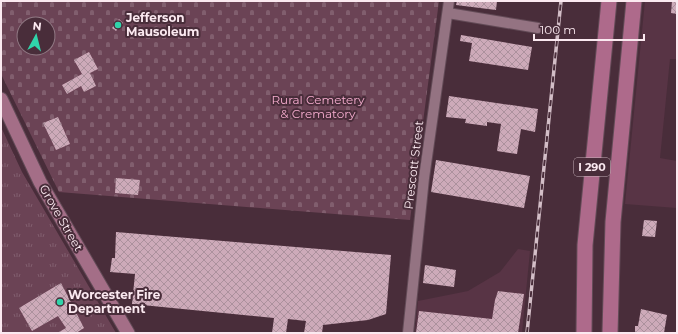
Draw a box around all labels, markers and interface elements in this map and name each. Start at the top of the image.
place label: Jefferson Mausoleum [125,10,199,39]
north arrow [16,16,56,56]
scale bar [534,16,644,42]
text: N [32,19,42,34]
marker: Jefferson Mausoleum [113,20,123,30]
text: 100 m [540,22,576,37]
park label: Rural Cemetery & Crematory [271,92,365,121]
street label: Prescott Street [401,120,426,210]
road number: I 290 [574,158,610,176]
street label: Grove Street [36,182,87,254]
place label: Worcester Fire Department [68,287,161,316]
marker: Worcester Fire Department [55,297,65,307]

